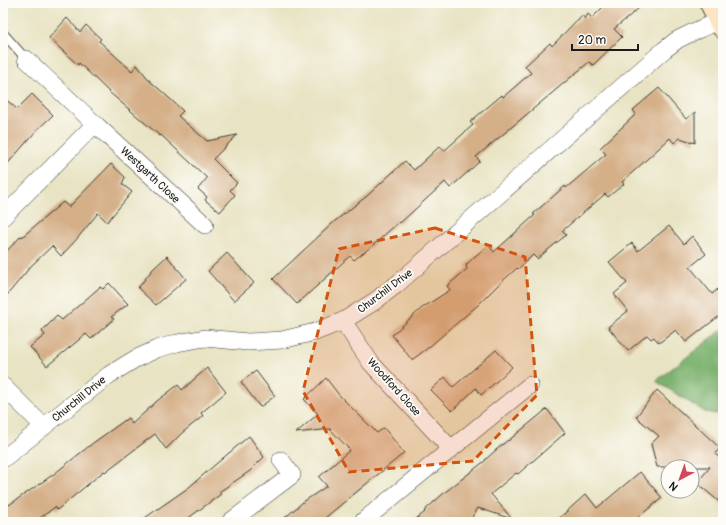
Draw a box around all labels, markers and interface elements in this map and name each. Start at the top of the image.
scale bar [572,26,638,52]
text: 20 m [578,33,607,48]
street label: Westgarth Close [118,144,183,206]
street label: Churchill Drive [355,266,415,316]
street label: Woodford Close [365,355,424,419]
street label: Churchill Drive [50,373,109,425]
north arrow [660,459,700,499]
text: N [666,478,681,494]

